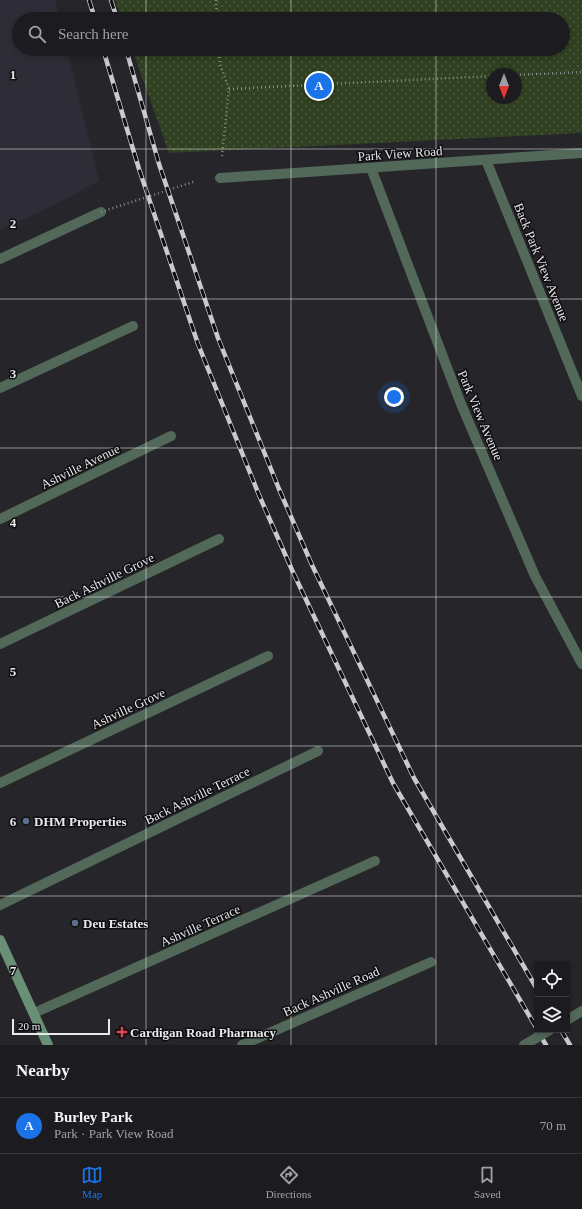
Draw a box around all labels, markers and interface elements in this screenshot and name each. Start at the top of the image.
search box [12,12,570,56]
icon: search [26,23,48,45]
text: Search here [58,26,128,42]
text: 1 [10,67,16,82]
north arrow [486,68,522,104]
pin: A [306,71,332,101]
street label: Park View Road [357,143,443,164]
street label: Back Park View Avenue [511,201,572,324]
text: 2 [10,216,16,231]
text: 3 [10,366,17,381]
street label: Park View Avenue [455,368,506,463]
your location [384,387,404,407]
street label: Ashville Avenue [38,441,122,492]
text: 4 [10,515,17,530]
street label: Back Ashville Grove [52,550,157,611]
text: 5 [10,664,17,679]
street label: Ashville Grove [89,685,168,732]
street label: Back Ashville Terrace [142,763,252,827]
text: 6 [10,814,17,829]
place label: DHM Properties [34,814,127,829]
marker: DHM Properties [21,816,31,826]
street label: Ashville Terrace [158,901,243,950]
place label: Deu Estates [83,916,148,931]
marker: Deu Estates [70,918,80,928]
map controls [534,961,570,1033]
button: locate [534,961,570,997]
text: 7 [10,963,17,978]
street label: Back Ashville Road [281,963,382,1019]
button: layers [534,997,570,1033]
scale bar [12,1017,110,1036]
text: 20 m [18,1020,40,1032]
place label: Cardigan Road Pharmacy [130,1025,276,1040]
marker: Cardigan Road Pharmacy [117,1027,127,1037]
text: Nearby [16,1061,70,1080]
text: Burley Park [54,1109,133,1125]
text: A [24,1118,34,1133]
text: 70 m [540,1118,566,1133]
text: Park · Park View Road [54,1126,174,1141]
tab: Map [81,1164,103,1200]
tab: Directions [266,1164,311,1200]
tab: Saved [474,1164,501,1200]

